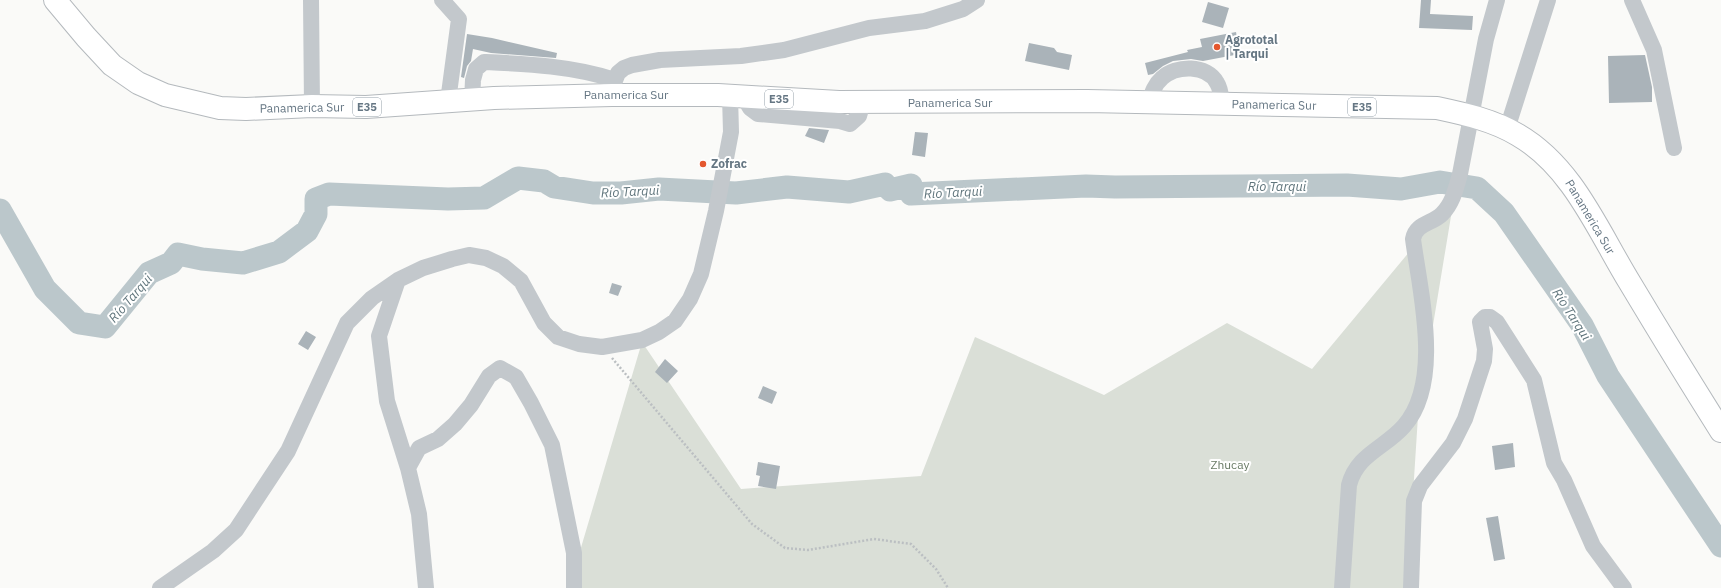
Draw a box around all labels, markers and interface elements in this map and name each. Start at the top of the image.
place label: Agrototal | Tarqui [1225,32,1278,61]
marker: Agrototal | Tarqui [1212,42,1222,52]
street label: Panamerica Sur [584,87,669,102]
road number: E35 [765,90,793,108]
street label: Panamerica Sur [908,95,993,110]
street label: Panamerica Sur [1232,96,1317,113]
road number: E35 [353,98,381,116]
road number: E35 [1348,98,1376,116]
street label: Panamerica Sur [259,99,345,116]
place label: Zofrac [711,156,747,171]
marker: Zofrac [698,159,708,169]
street label: Panamerica Sur [1562,177,1619,257]
water label: Río Tarqui [1248,178,1307,195]
water label: Río Tarqui [600,181,660,202]
water label: Río Tarqui [923,182,983,203]
water label: Río Tarqui [105,270,156,326]
water label: Río Tarqui [1548,285,1595,344]
park label: Zhucay [1211,457,1249,472]

